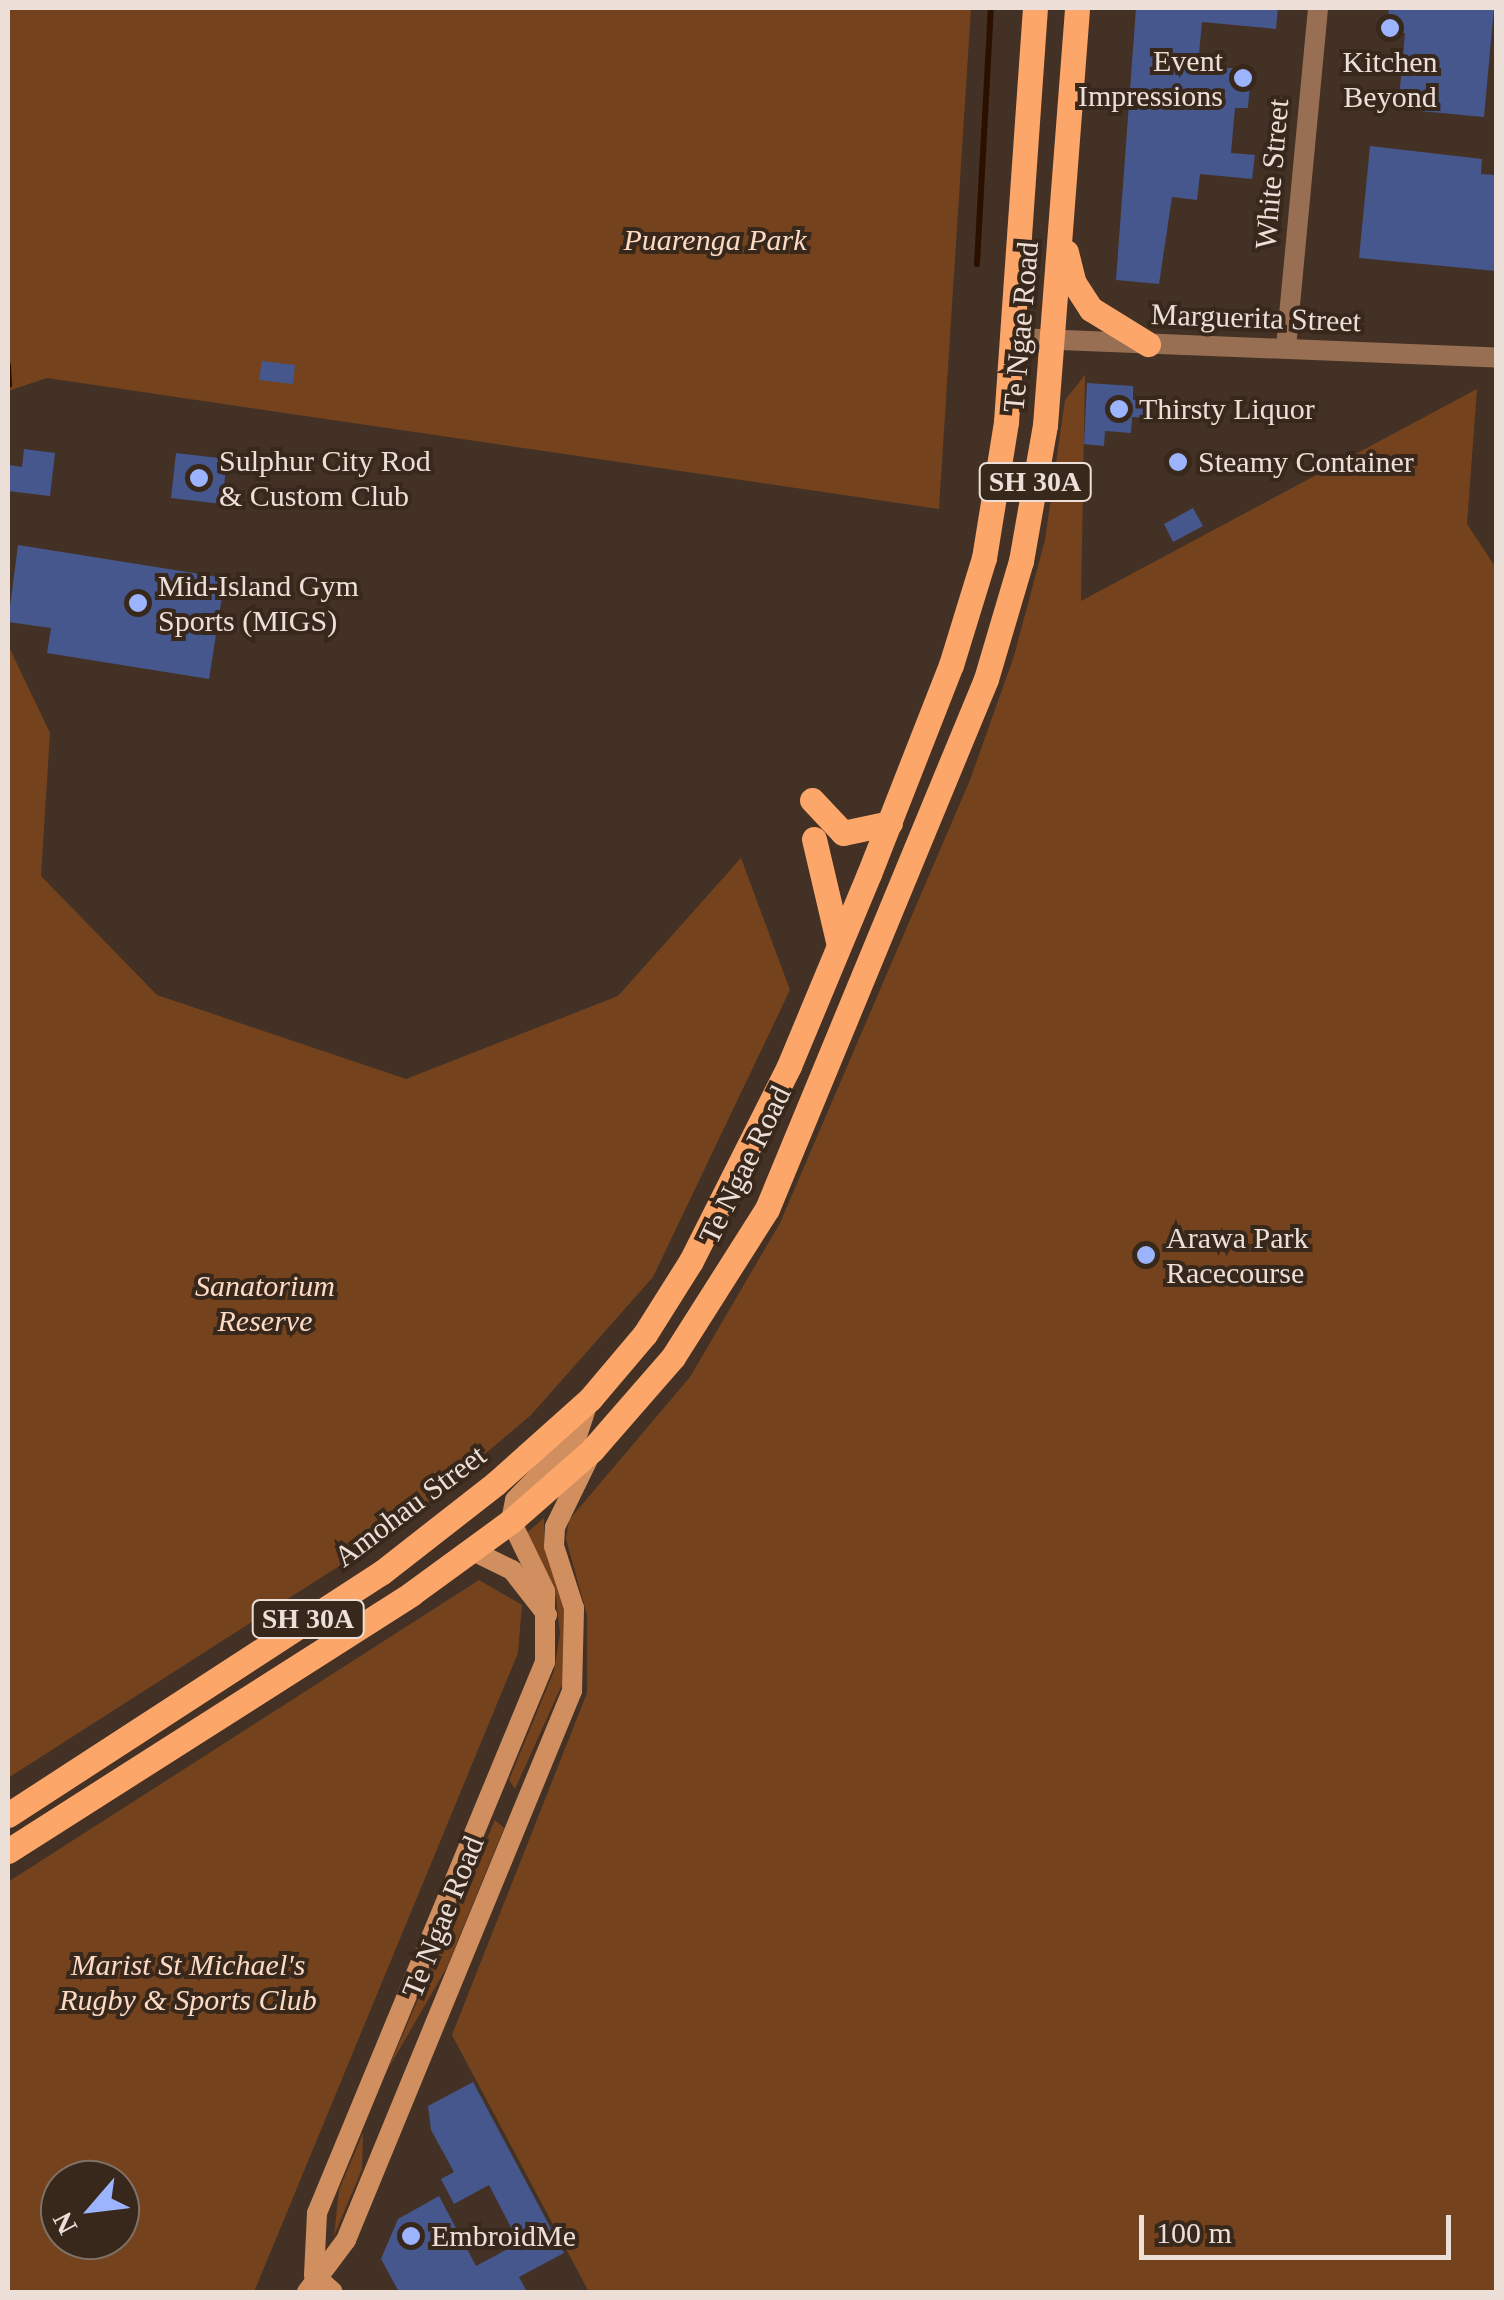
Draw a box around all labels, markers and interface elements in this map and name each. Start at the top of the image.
marker: Kitchen Beyond [1379,17,1401,39]
place label: Event Impressions [1078,43,1223,114]
place label: Kitchen Beyond [1343,44,1437,114]
marker: Event Impressions [1232,67,1254,89]
street label: White Street [1247,97,1297,251]
park label: Puarenga Park [623,222,807,258]
street label: Te Ngae Road [996,240,1046,414]
street label: Marguerita Street [1150,296,1362,340]
place label: Thirsty Liquor [1139,391,1315,427]
marker: Thirsty Liquor [1108,398,1130,420]
place label: Sulphur City Rod & Custom Club [219,443,431,514]
place label: Steamy Container [1198,444,1414,480]
marker: Steamy Container [1167,451,1189,473]
road number: SH 30A [978,459,1092,505]
marker: Sulphur City Rod & Custom Club [188,467,210,489]
place label: Mid-Island Gym Sports (MIGS) [158,568,359,638]
marker: Mid-Island Gym Sports (MIGS) [127,592,149,614]
street label: Te Ngae Road [691,1080,799,1250]
place label: Arawa Park Racecourse [1166,1220,1308,1290]
marker: Arawa Park Racecourse [1135,1244,1157,1266]
park label: Sanatorium Reserve [195,1268,335,1338]
street label: Amohau Street [327,1437,493,1575]
road number: SH 30A [250,1596,366,1642]
street label: Te Ngae Road [394,1831,492,2003]
park label: Marist St Michael's Rugby & Sports Club [59,1947,317,2018]
north arrow [40,2160,140,2260]
scale bar [1144,2195,1456,2257]
text: N [46,2207,83,2240]
text: 100 m [1156,2216,1232,2249]
place label: EmbroidMe [431,2218,576,2254]
marker: EmbroidMe [400,2225,422,2247]

